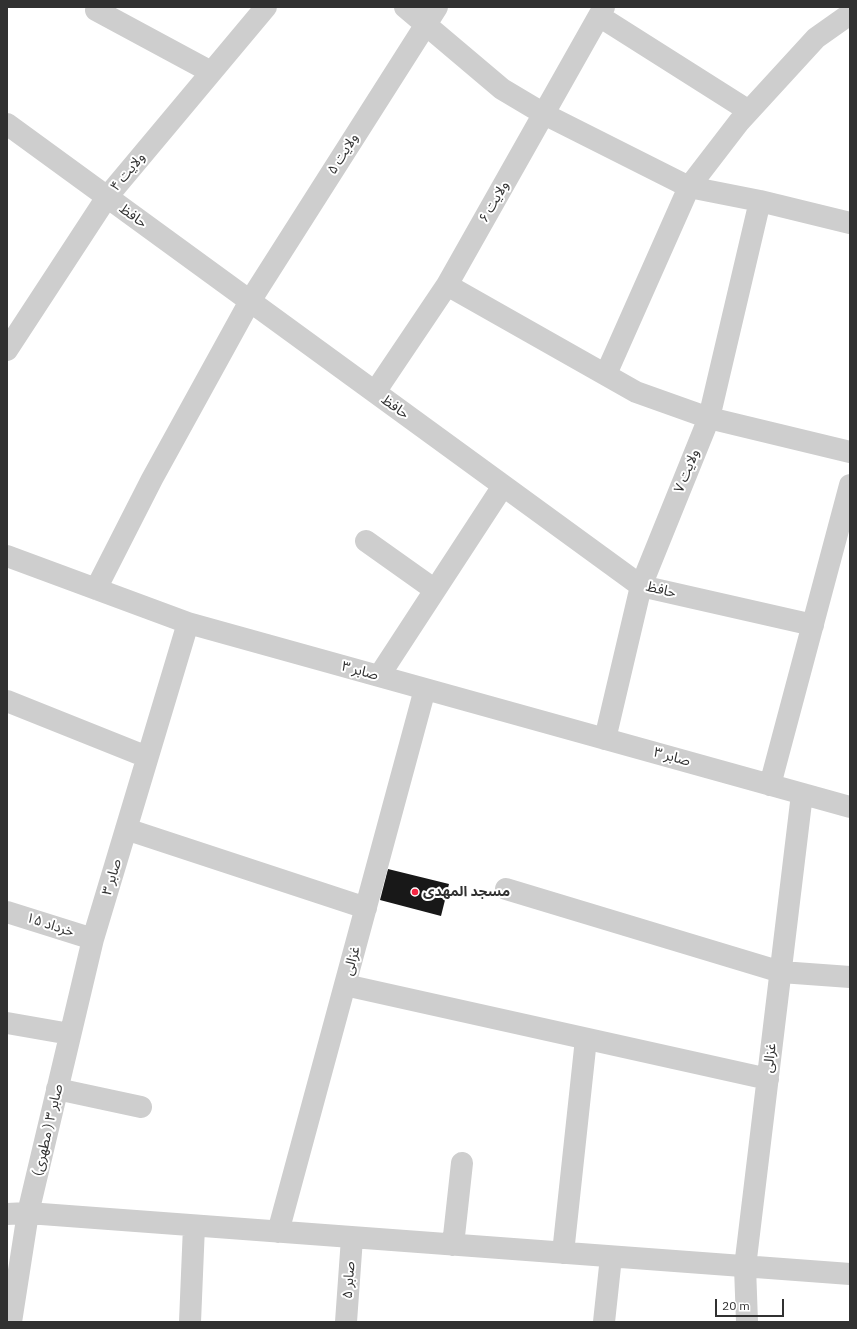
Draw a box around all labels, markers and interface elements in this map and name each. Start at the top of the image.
street label: ولایت ۵ [324,130,362,178]
street label: ولایت ۴ [107,149,149,195]
street label: ولایت ۶ [475,178,513,226]
street label: حافظ [116,200,150,232]
street label: حافظ [378,391,412,423]
street label: ولایت ۷ [671,447,703,495]
street label: حافظ [644,578,678,602]
street label: صابر ۳ [340,658,380,684]
street label: صابر ۳ [652,744,692,770]
street label: صابر ۳ [99,857,125,897]
place label: مسجد المهدی [423,884,510,900]
marker: مسجد المهدی [410,887,420,897]
street label: ۱۵ خرداد [24,909,76,941]
street label: غزالی [340,945,364,977]
street label: غزالی [760,1042,780,1074]
street label: صابر ۳ ( مطهری) [29,1082,67,1178]
street label: صابر ۵ [339,1261,359,1299]
scale bar [717,1291,786,1317]
text: 20 m [722,1298,750,1313]

